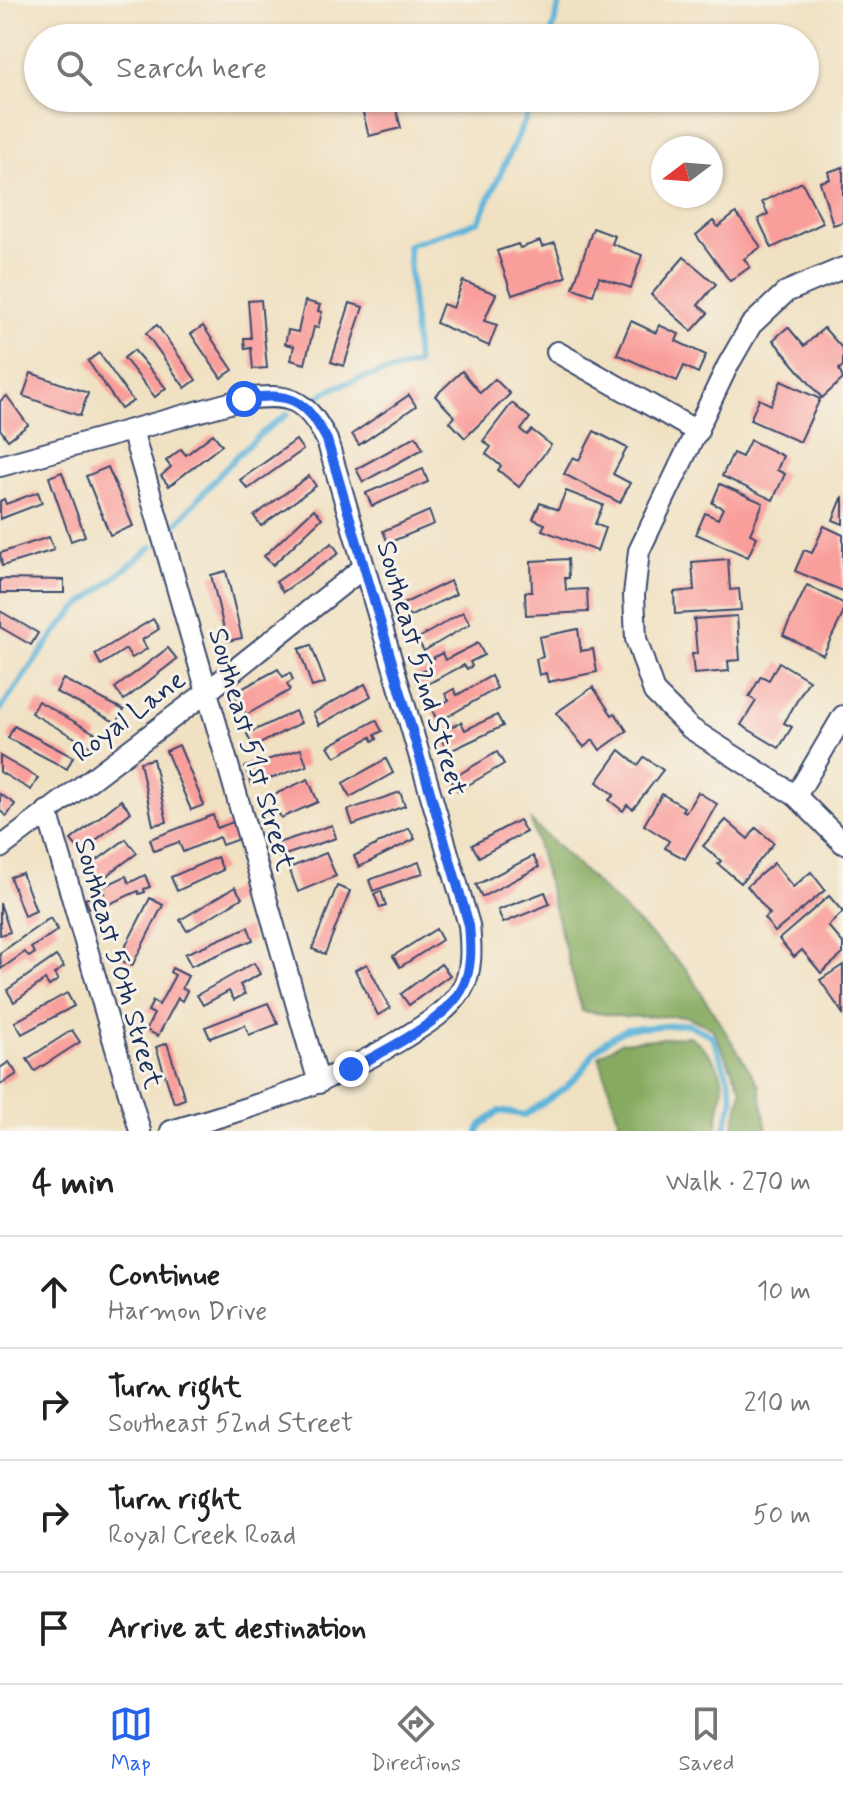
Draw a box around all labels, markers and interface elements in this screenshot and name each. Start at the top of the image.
search box [24,24,819,112]
icon: search [52,46,96,90]
text: Search here [116,49,267,88]
north arrow [651,136,723,208]
route start [226,381,262,417]
street label: Southeast 52nd Street [366,537,475,801]
street label: Southeast 51st Street [198,624,303,876]
street label: Royal Lane [65,662,194,772]
street label: Southeast 50th Street [64,834,171,1094]
route end [333,1051,369,1087]
text: 4 min [32,1161,115,1206]
text: Walk · 270 m [666,1166,811,1200]
text: Continue [108,1256,220,1295]
icon: ahead [32,1270,76,1314]
text: 10 m [757,1275,811,1309]
text: Harmon Drive [108,1295,267,1329]
text: Turn right [108,1368,241,1407]
icon: right [32,1382,76,1426]
text: 210 m [744,1387,811,1421]
text: Southeast 52nd Street [108,1407,353,1441]
text: Turn right [108,1480,241,1519]
icon: right [32,1494,76,1538]
text: 50 m [753,1499,811,1533]
text: Royal Creek Road [108,1519,296,1553]
icon: arrive [32,1606,76,1650]
text: Arrive at destination [108,1609,366,1648]
tab: Map [109,1702,153,1778]
tab: Directions [370,1702,461,1778]
tab: Saved [679,1702,734,1778]

